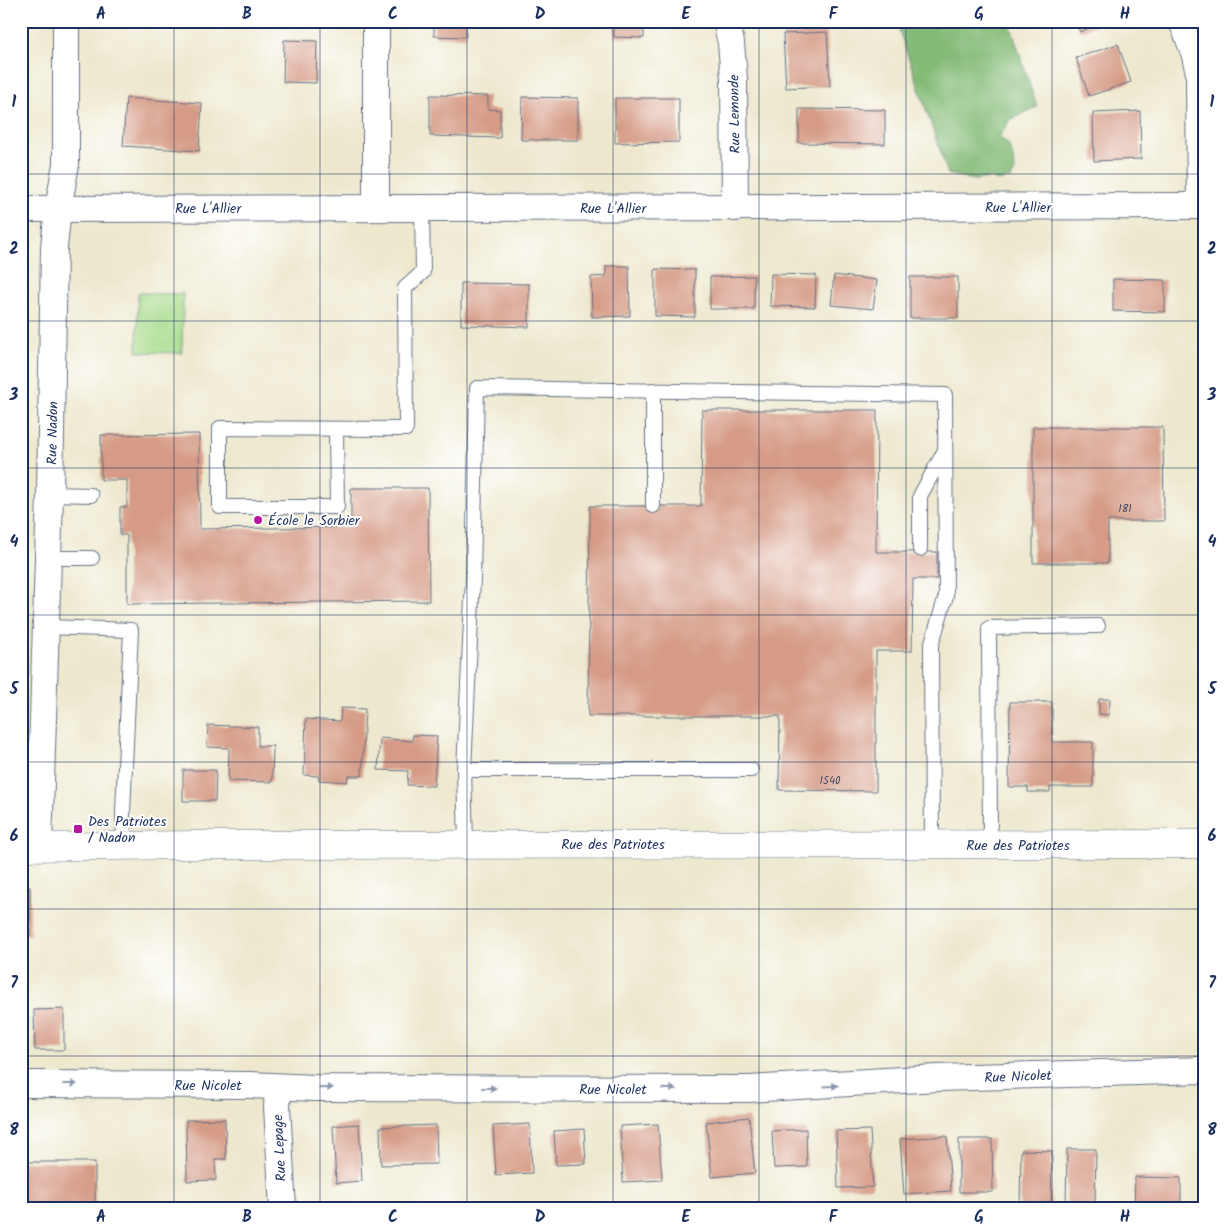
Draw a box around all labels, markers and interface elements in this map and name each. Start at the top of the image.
text: A [96,2,106,27]
text: B [242,2,252,27]
text: C [388,2,398,27]
text: D [535,2,546,27]
text: E [682,2,692,27]
text: F [829,2,839,27]
text: G [974,2,984,27]
text: H [1120,2,1130,27]
street label: Rue Lemonde [723,74,747,154]
text: 1 [12,90,17,115]
text: 1 [1210,90,1215,115]
street label: Rue L'Allier [985,197,1052,219]
street label: Rue L'Allier [175,198,242,220]
street label: Rue L'Allier [580,198,647,220]
text: 2 [9,237,19,262]
text: 2 [1207,237,1217,262]
text: 3 [9,383,19,408]
text: 3 [1207,383,1217,408]
street label: Rue Nadon [41,401,65,465]
house number: 181 [1118,500,1132,518]
place label: École le Sorbier [268,510,361,532]
marker: École le Sorbier [252,514,264,526]
text: 4 [10,530,19,555]
text: 4 [1208,530,1217,555]
text: 5 [9,677,20,702]
text: 5 [1207,677,1218,702]
house number: 1540 [820,772,841,790]
place label: Des Patriotes / Nadon [88,811,167,849]
marker: Des Patriotes / Nadon [72,823,84,835]
text: 6 [10,824,19,849]
text: 6 [1208,824,1217,849]
street label: Rue des Patriotes [561,834,665,856]
street label: Rue des Patriotes [966,835,1070,857]
text: 7 [10,971,18,996]
text: 7 [1208,971,1216,996]
street label: Rue Nicolet [984,1065,1053,1089]
street label: Rue Nicolet [174,1075,242,1097]
street label: Rue Nicolet [579,1079,647,1101]
one-way arrow [62,1080,78,1088]
one-way arrow [824,1081,840,1089]
one-way arrow [319,1084,335,1092]
one-way arrow [481,1084,497,1092]
one-way arrow [661,1085,677,1093]
street label: Rue Lepage [267,1113,293,1182]
text: 8 [9,1118,19,1143]
text: 8 [1207,1118,1217,1143]
text: A [96,1205,106,1230]
text: B [242,1205,252,1230]
text: C [388,1205,398,1230]
text: D [535,1205,546,1230]
text: E [682,1205,692,1230]
text: F [829,1205,839,1230]
text: G [974,1205,984,1230]
text: H [1120,1205,1130,1230]

